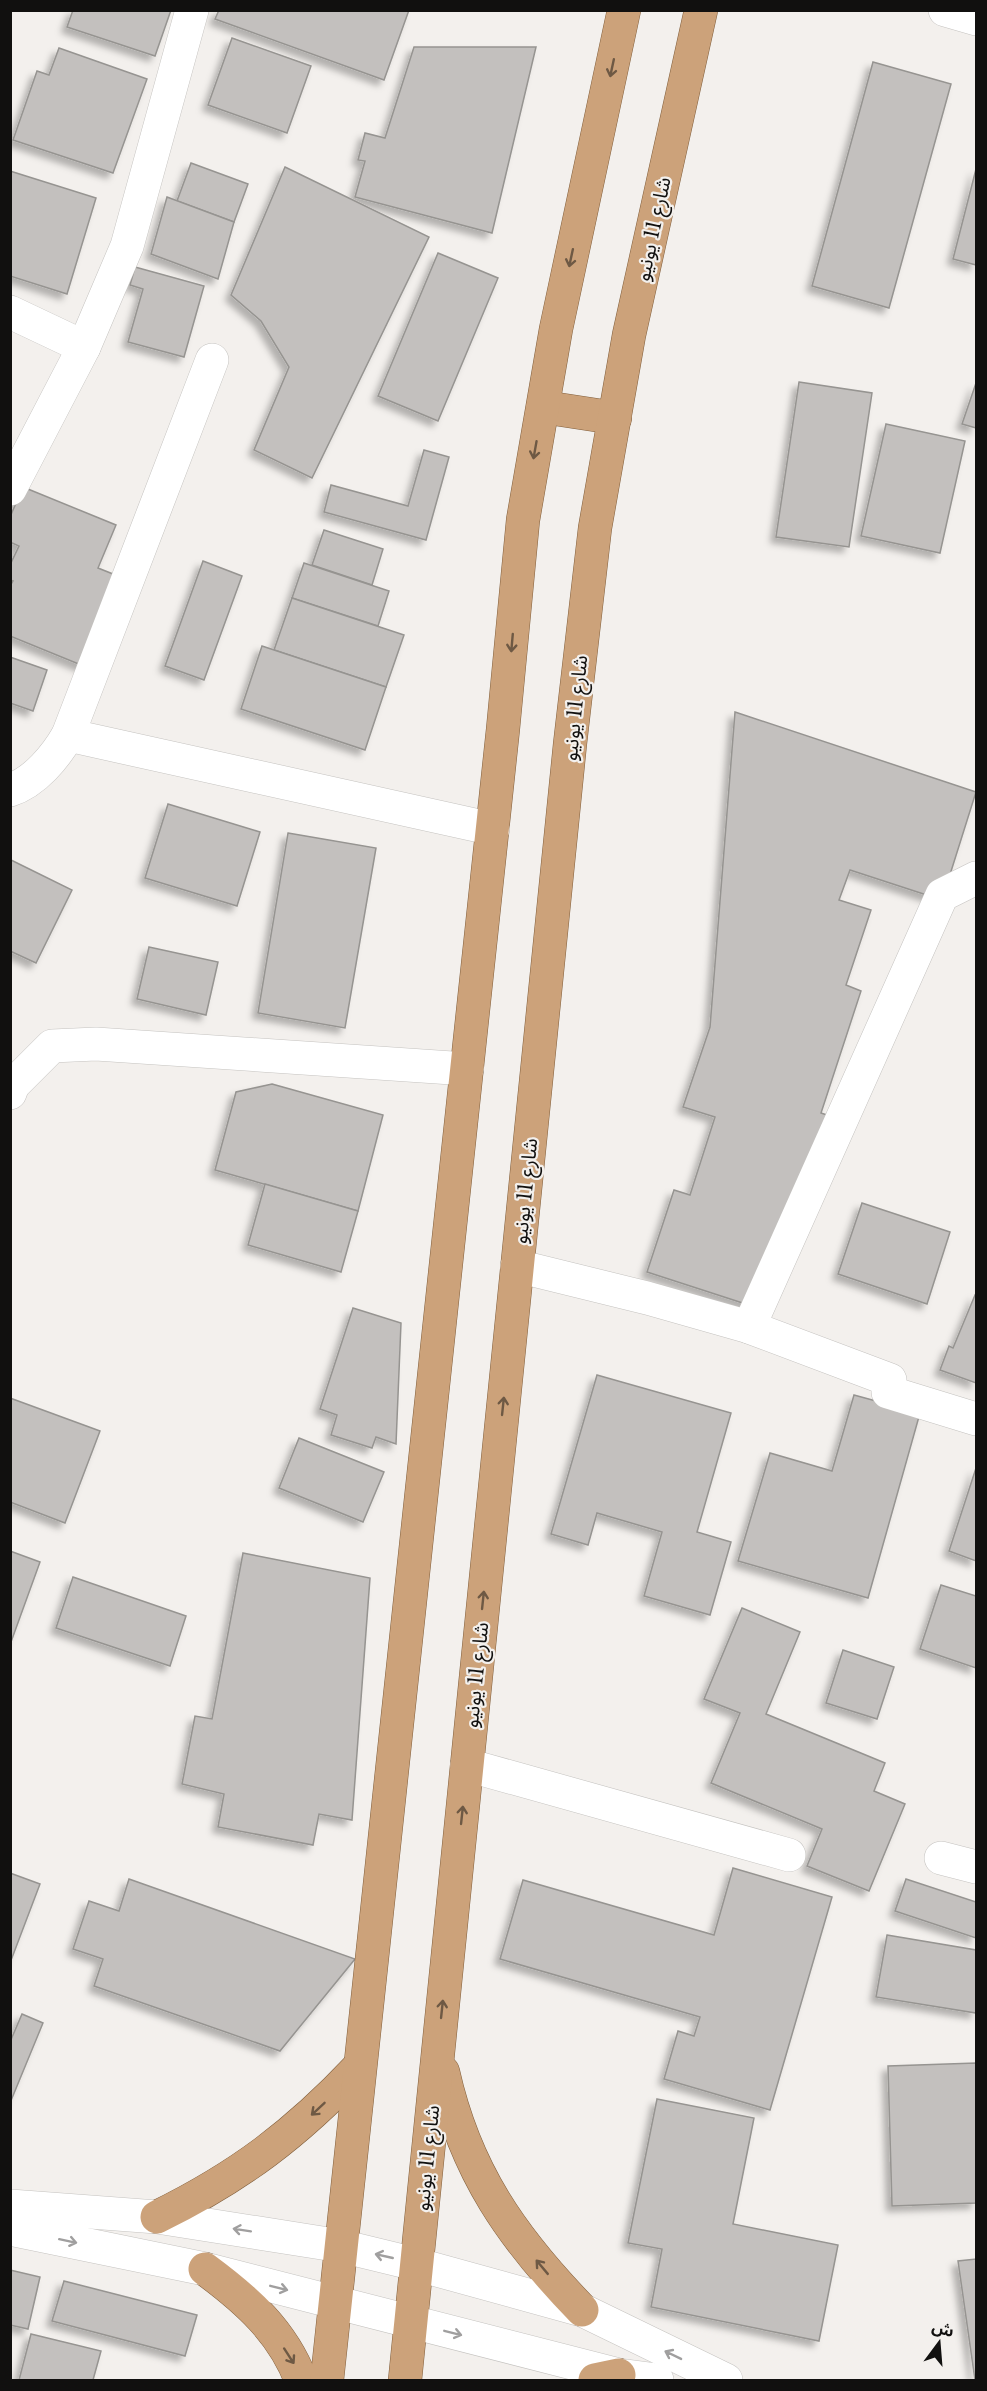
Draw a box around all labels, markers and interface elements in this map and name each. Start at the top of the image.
one-way arrow [606,57,617,77]
street label: شارع 11 يونيو [630,175,679,284]
one-way arrow [565,248,576,268]
one-way arrow [529,440,540,459]
one-way arrow [506,633,517,653]
street label: شارع 11 يونيو [558,654,595,762]
street label: شارع 11 يونيو [508,1137,545,1245]
one-way arrow [498,1397,509,1416]
one-way arrow [478,1591,489,1610]
street label: شارع 11 يونيو [459,1621,496,1729]
one-way arrow [456,1805,467,1825]
one-way arrow [437,1999,448,2019]
one-way arrow [311,2102,326,2116]
street label: شارع 11 يونيو [410,2104,447,2212]
one-way arrow [232,2225,252,2236]
one-way arrow [57,2236,77,2247]
one-way arrow [375,2250,394,2262]
one-way arrow [535,2260,549,2275]
one-way arrow [269,2282,288,2294]
north arrow [909,2313,969,2373]
text: ش [930,2316,957,2341]
one-way arrow [443,2328,462,2339]
one-way arrow [283,2347,295,2363]
one-way arrow [665,2348,683,2360]

